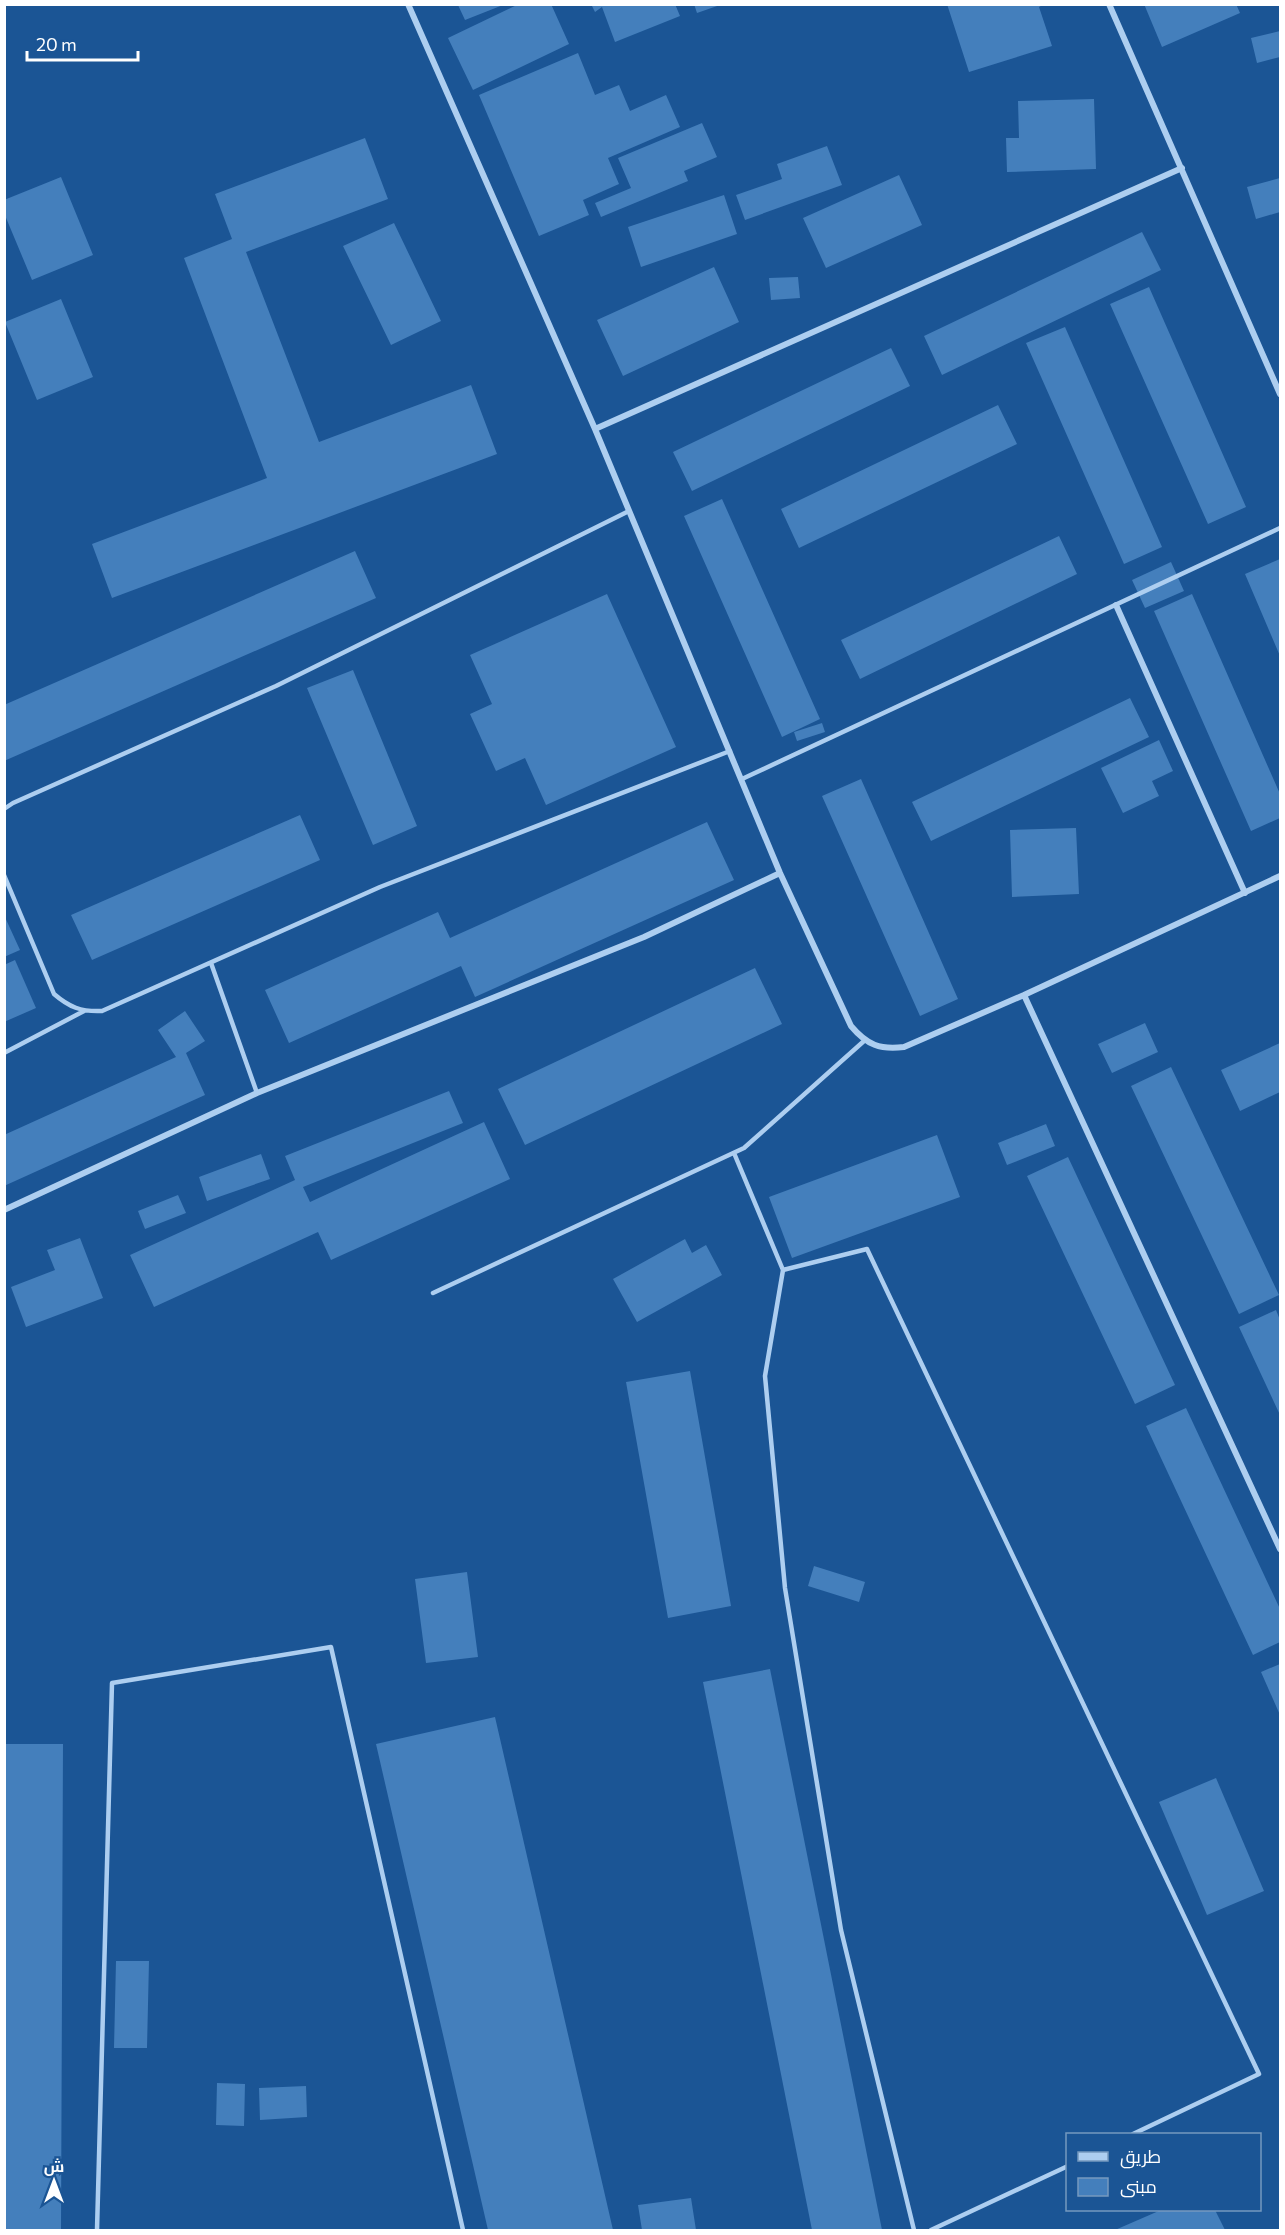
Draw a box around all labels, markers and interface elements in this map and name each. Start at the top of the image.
scale bar [27,24,138,62]
text: 20 m [36,33,77,55]
legend [1066,2133,1261,2211]
text: طريق [1120,2145,1161,2169]
north arrow [24,2151,84,2211]
text: ش [44,2156,64,2176]
text: مبنى [1120,2175,1157,2198]

